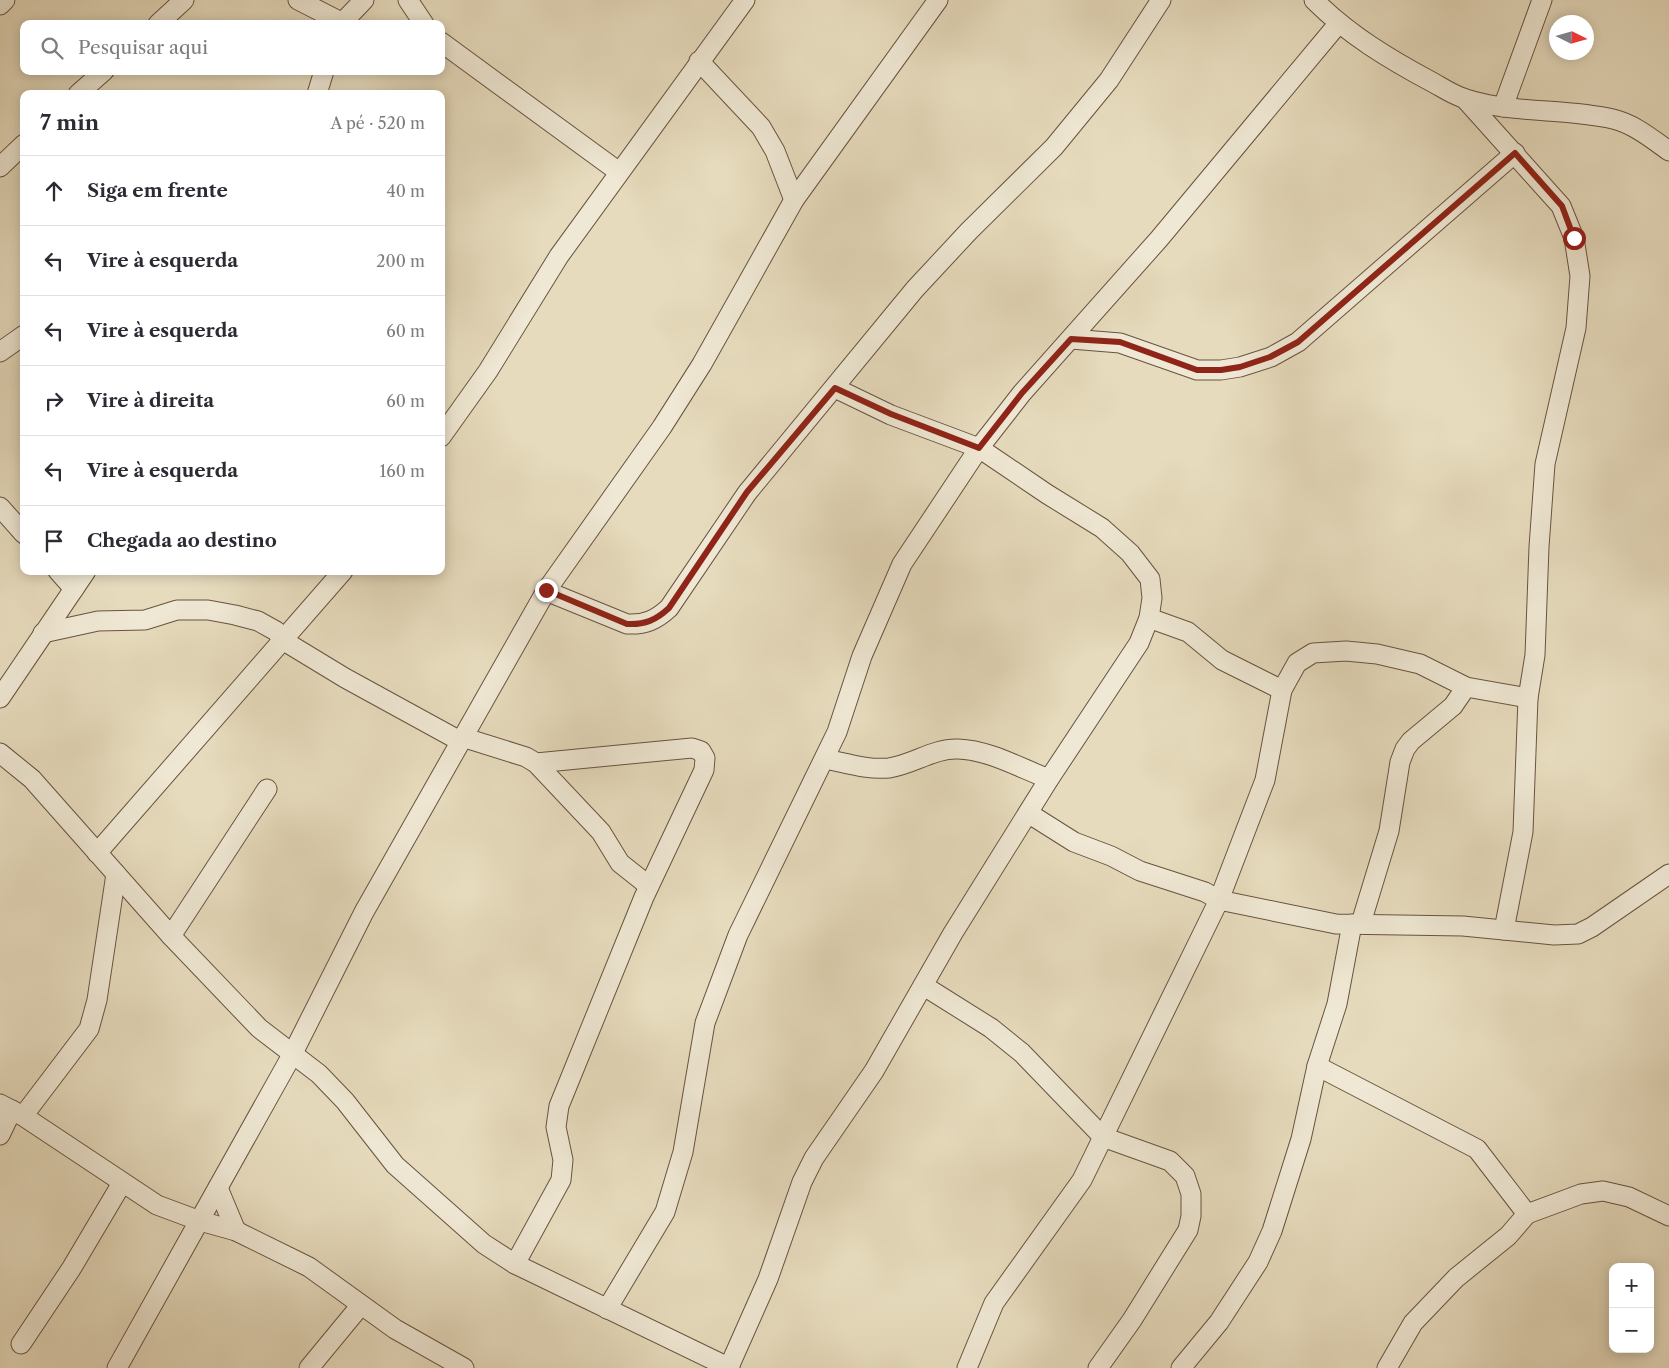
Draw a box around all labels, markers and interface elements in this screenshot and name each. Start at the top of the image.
north arrow [1549,15,1594,60]
search box [20,20,445,75]
icon: search [38,34,66,62]
text: Pesquisar aqui [78,36,208,59]
text: 7 min [40,110,99,135]
text: A pé · 520 m [330,113,425,133]
icon: ahead [40,177,68,205]
text: Siga em frente [87,179,228,202]
text: 40 m [386,181,425,201]
route start [1563,227,1586,250]
icon: left [40,247,68,275]
text: Vire à esquerda [87,249,238,272]
text: 200 m [376,251,425,271]
icon: left [40,317,68,345]
text: Vire à esquerda [87,319,238,342]
text: 60 m [386,321,425,341]
icon: right [40,387,68,415]
text: Vire à direita [87,389,214,412]
text: 60 m [386,391,425,411]
icon: left [40,457,68,485]
text: Vire à esquerda [87,459,238,482]
text: 160 m [380,461,425,481]
icon: arrive [40,527,68,555]
text: Chegada ao destino [87,529,277,552]
route end [535,579,558,602]
map controls [1609,1263,1654,1353]
button: + [1609,1263,1654,1308]
button: − [1609,1308,1654,1353]

